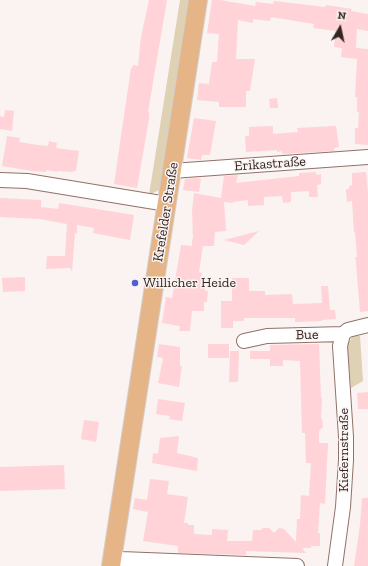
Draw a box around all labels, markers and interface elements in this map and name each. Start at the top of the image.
north arrow [320,8,360,48]
text: N [337,9,347,23]
street label: Erikastraße [234,153,306,175]
street label: Krefelder Straße [150,161,182,263]
place label: Willicher Heide [143,275,236,291]
marker: Willicher Heide [130,278,140,288]
street label: Bue [295,326,319,344]
street label: Kiefernstraße [336,408,352,492]

